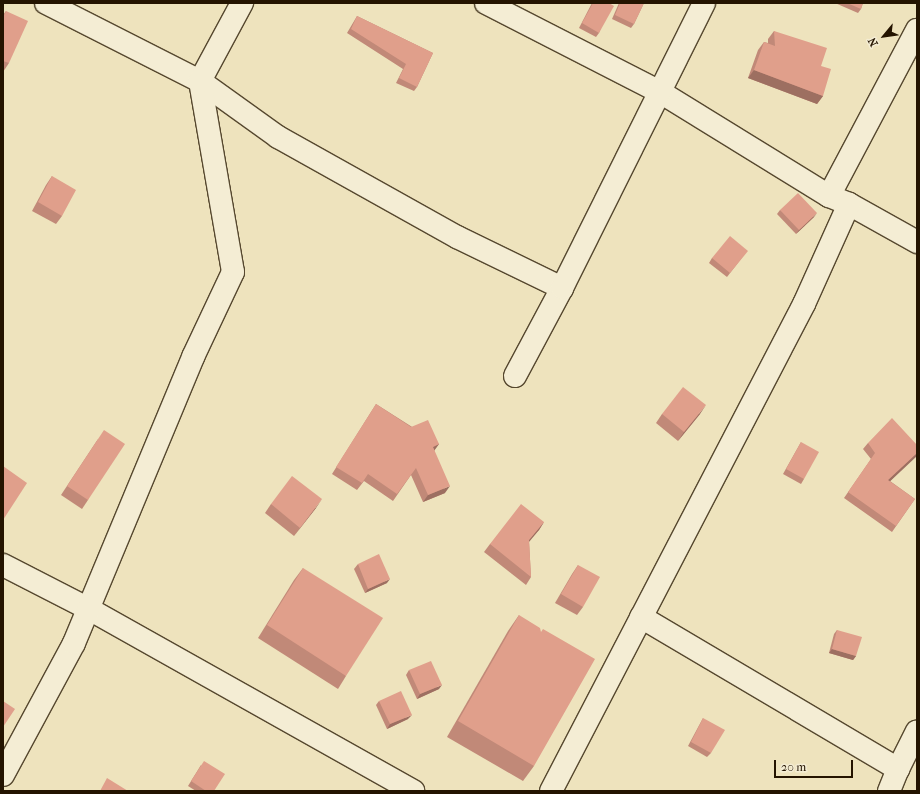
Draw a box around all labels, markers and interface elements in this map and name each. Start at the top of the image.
north arrow [864,16,904,56]
text: N [865,35,881,49]
scale bar [776,752,855,778]
text: 20 m [781,760,806,774]

